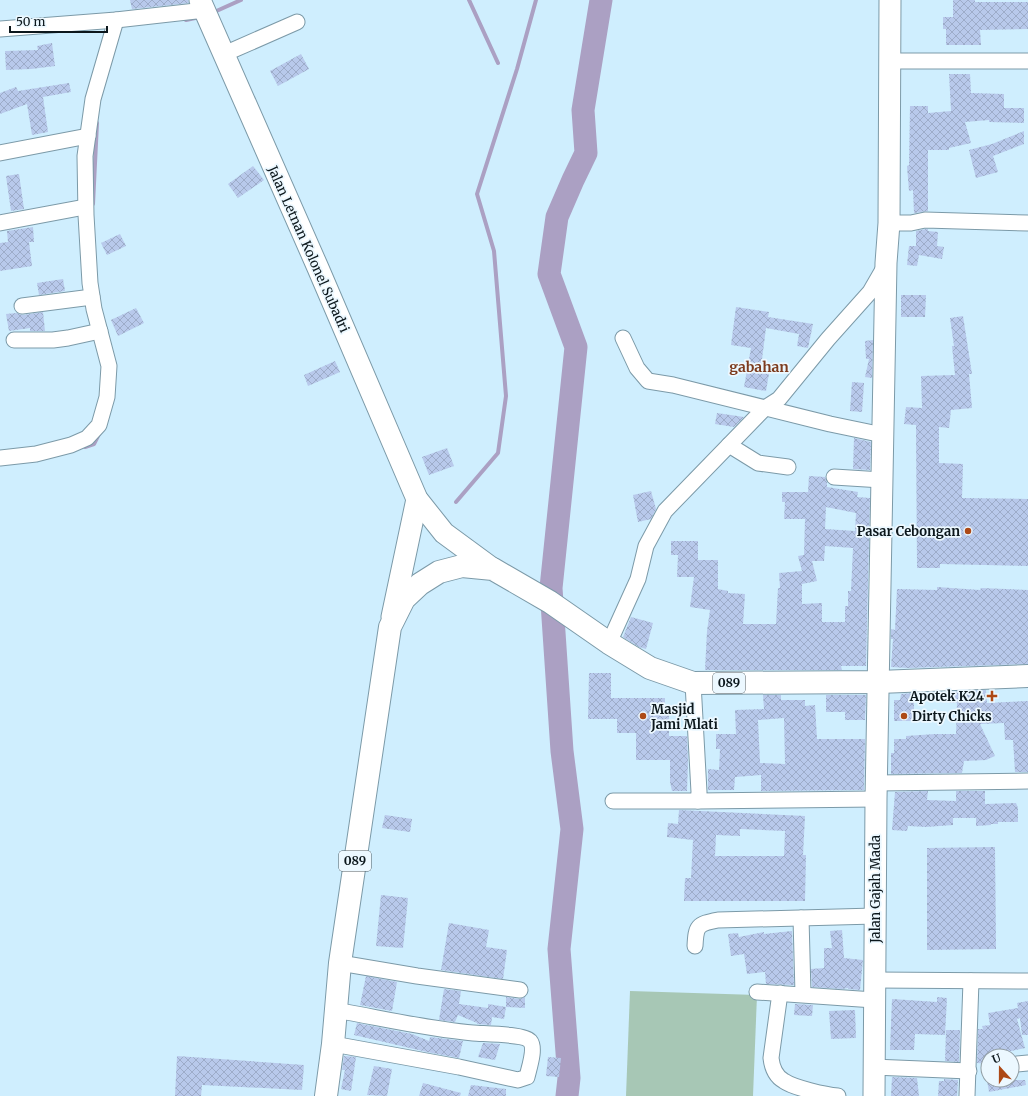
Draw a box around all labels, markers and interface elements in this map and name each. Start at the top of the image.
scale bar [10,8,107,34]
text: 50 m [16,14,45,29]
street label: Jalan Letnan Kolonel Subadri [264,162,353,335]
district label: gabahan [729,358,789,376]
place label: Pasar Cebongan [857,523,960,540]
marker: Pasar Cebongan [963,526,973,536]
road number: 089 [713,673,745,693]
place label: Apotek K24 [909,688,985,705]
marker: Apotek K24 [987,691,997,701]
place label: Masjid Jami Mlati [650,701,718,733]
place label: Dirty Chicks [912,708,992,725]
marker: Masjid Jami Mlati [638,711,648,721]
marker: Dirty Chicks [899,711,909,721]
street label: Jalan Gajah Mada [867,835,884,944]
road number: 089 [339,851,371,871]
north arrow [980,1048,1020,1088]
text: U [990,1050,1004,1067]

